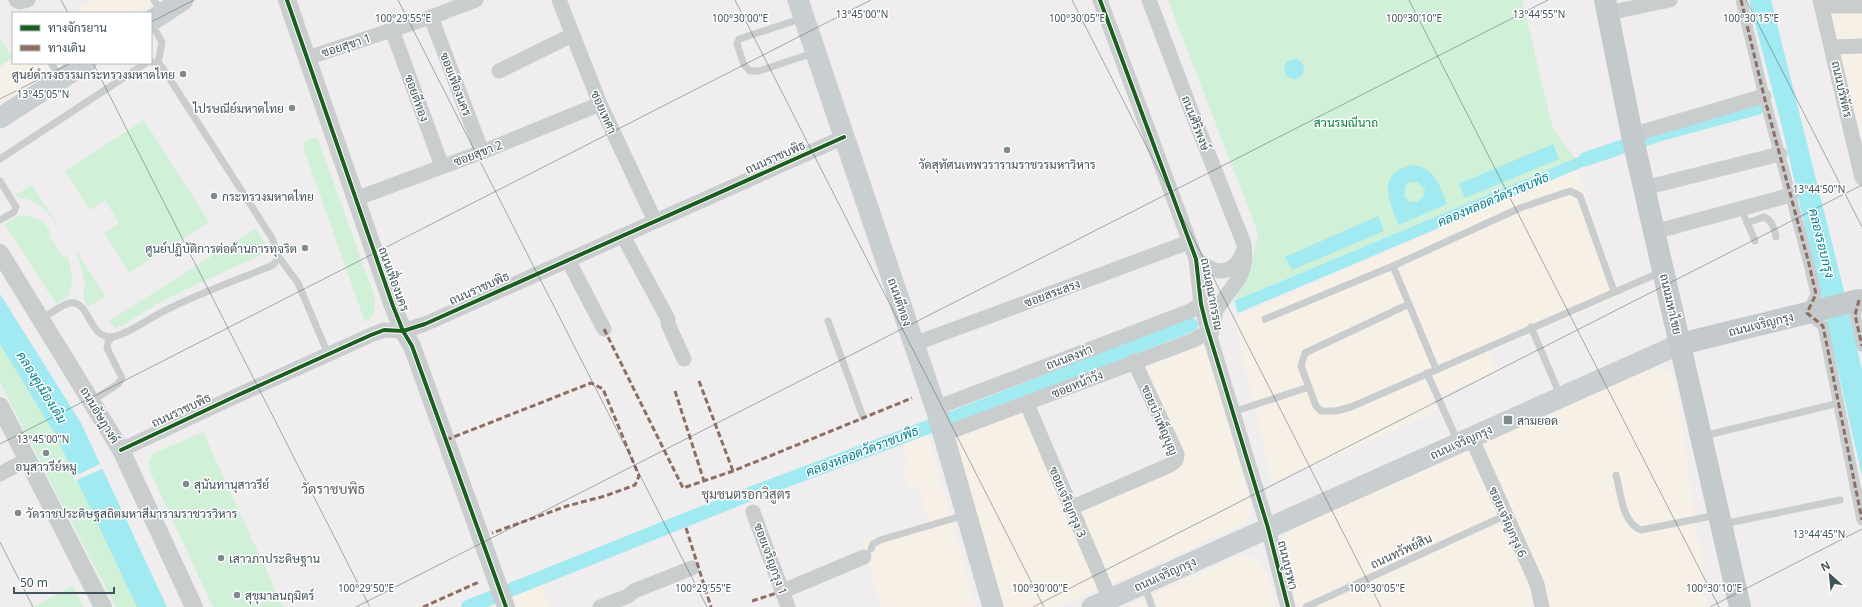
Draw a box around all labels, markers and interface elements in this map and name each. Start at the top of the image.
text: 13°45'00"N [836,7,888,21]
text: 13°44'55"N [1513,7,1565,21]
text: 100°29'55"E [375,11,431,25]
text: 100°30'00"E [712,11,768,25]
text: 100°30'05"E [1049,11,1105,25]
text: 100°30'10"E [1386,11,1442,25]
text: 100°30'15"E [1723,11,1779,25]
legend [12,12,152,64]
text: ทางจักรยาน [48,19,107,36]
street label: ซอยสุขา 1 [319,29,373,62]
text: ทางเดิน [48,39,86,56]
street label: ซอยเฟืองนคร [436,50,476,118]
street label: ถนนบริพัตร [1827,59,1857,119]
place label: ศูนย์ดำรงธรรมกระทรวงมหาดไทย [12,66,175,83]
marker: ศูนย์ดำรงธรรมกระทรวงมหาดไทย [178,69,188,79]
street label: ซอยตีทอง [401,72,433,124]
text: 13°45'05"N [17,87,69,101]
street label: ซอยเทศา [587,88,621,136]
street label: ถนนศิริพงษ์ [1178,93,1215,154]
place label: ไปรษณีย์มหาดไทย [192,100,284,117]
marker: ไปรษณีย์มหาดไทย [287,103,297,113]
park label: สวนรมณีนาถ [1314,114,1378,131]
street label: ซอยสุขา 2 [451,136,505,171]
street label: ถนนราชบพิธ [742,136,808,178]
marker: วัดสุทัศนเทพวรารามราชวรมหาวิหาร [1002,145,1012,155]
place label: วัดสุทัศนเทพวรารามราชวรมหาวิหาร [918,156,1096,174]
water label: คลองหลอดวัดราชบพิธ [1434,167,1552,231]
text: 13°44'50"N [1793,182,1845,196]
place label: กระทรวงมหาดไทย [222,188,314,205]
marker: กระทรวงมหาดไทย [209,191,219,201]
water label: คลองรอบกรุง [1804,206,1839,280]
place label: ศูนย์ปฏิบัติการต่อต้านการทุจริต [145,240,297,258]
marker: ศูนย์ปฏิบัติการต่อต้านการทุจริต [300,243,310,253]
street label: ถนนเฟื่องนคร [374,244,416,314]
street label: ถนนอุณากรรณ [1196,256,1227,332]
street label: ถนนราชบพิธ [446,267,512,309]
street label: ถนนมหาไชย [1656,272,1686,336]
street label: ซอยสระสรง [1022,275,1082,311]
street label: ถนนตีทอง [884,276,916,328]
street label: ถนนเจริญกรุง [1727,308,1796,341]
street label: ถนนลงท่า [1043,340,1095,374]
water label: คลองคูเมืองเดิม [12,347,71,427]
street label: ซอยหน้าวัง [1049,366,1105,402]
street label: ซอยบำเพ็ญบุญ [1137,382,1182,458]
street label: ถนนอัษฎางค์ [76,384,124,446]
street label: ถนนราชบพิธ [148,389,214,431]
place label: สามยอด [1517,412,1558,429]
marker: สามยอด [1502,414,1514,426]
water label: คลองหลอดวัดราชบพิธ [803,421,922,481]
street label: ถนนเจริญกรุง [1427,421,1495,464]
text: 13°45'00"N [17,432,69,446]
marker: อนุสาวรีย์หมู [41,448,51,458]
place label: อนุสาวรีย์หมู [15,458,77,476]
street label: ซอยเจริญกรุง 3 [1044,464,1091,541]
place label: สุนันทานุสาวรีย์ [194,476,269,494]
marker: สุนันทานุสาวรีย์ [181,479,191,489]
district label: วัดราชบพิธ [301,479,366,498]
street label: ซอยเจริญกรุง 6 [1484,484,1531,561]
district label: ชุมชนตรอกวิสูตร [701,485,791,504]
place label: วัดราชประดิษฐสถิตมหาสีมารามราชวรวิหาร [26,505,238,522]
marker: วัดราชประดิษฐสถิตมหาสีมารามราชวรวิหาร [13,508,23,518]
street label: ซอยเจริญกรุง 1 [749,521,792,598]
text: 13°44'45"N [1793,527,1845,541]
street label: ถนนทรัพย์สิน [1367,529,1435,573]
street label: ถนนบูรพา [1274,539,1302,591]
place label: เสาวภาประดิษฐาน [229,550,320,567]
marker: เสาวภาประดิษฐาน [216,553,226,563]
street label: ถนนเจริญกรุง [1131,553,1199,596]
north arrow [1810,555,1850,595]
text: N [1818,557,1833,574]
scale bar [14,569,114,595]
text: 50 m [20,574,48,591]
text: 100°29'50"E [338,581,394,595]
text: 100°29'55"E [675,581,731,595]
text: 100°30'00"E [1012,581,1068,595]
text: 100°30'05"E [1349,581,1405,595]
text: 100°30'10"E [1686,581,1742,595]
place label: สุขุมาลนฤมิตร์ [245,587,315,605]
marker: สุขุมาลนฤมิตร์ [232,590,242,600]

